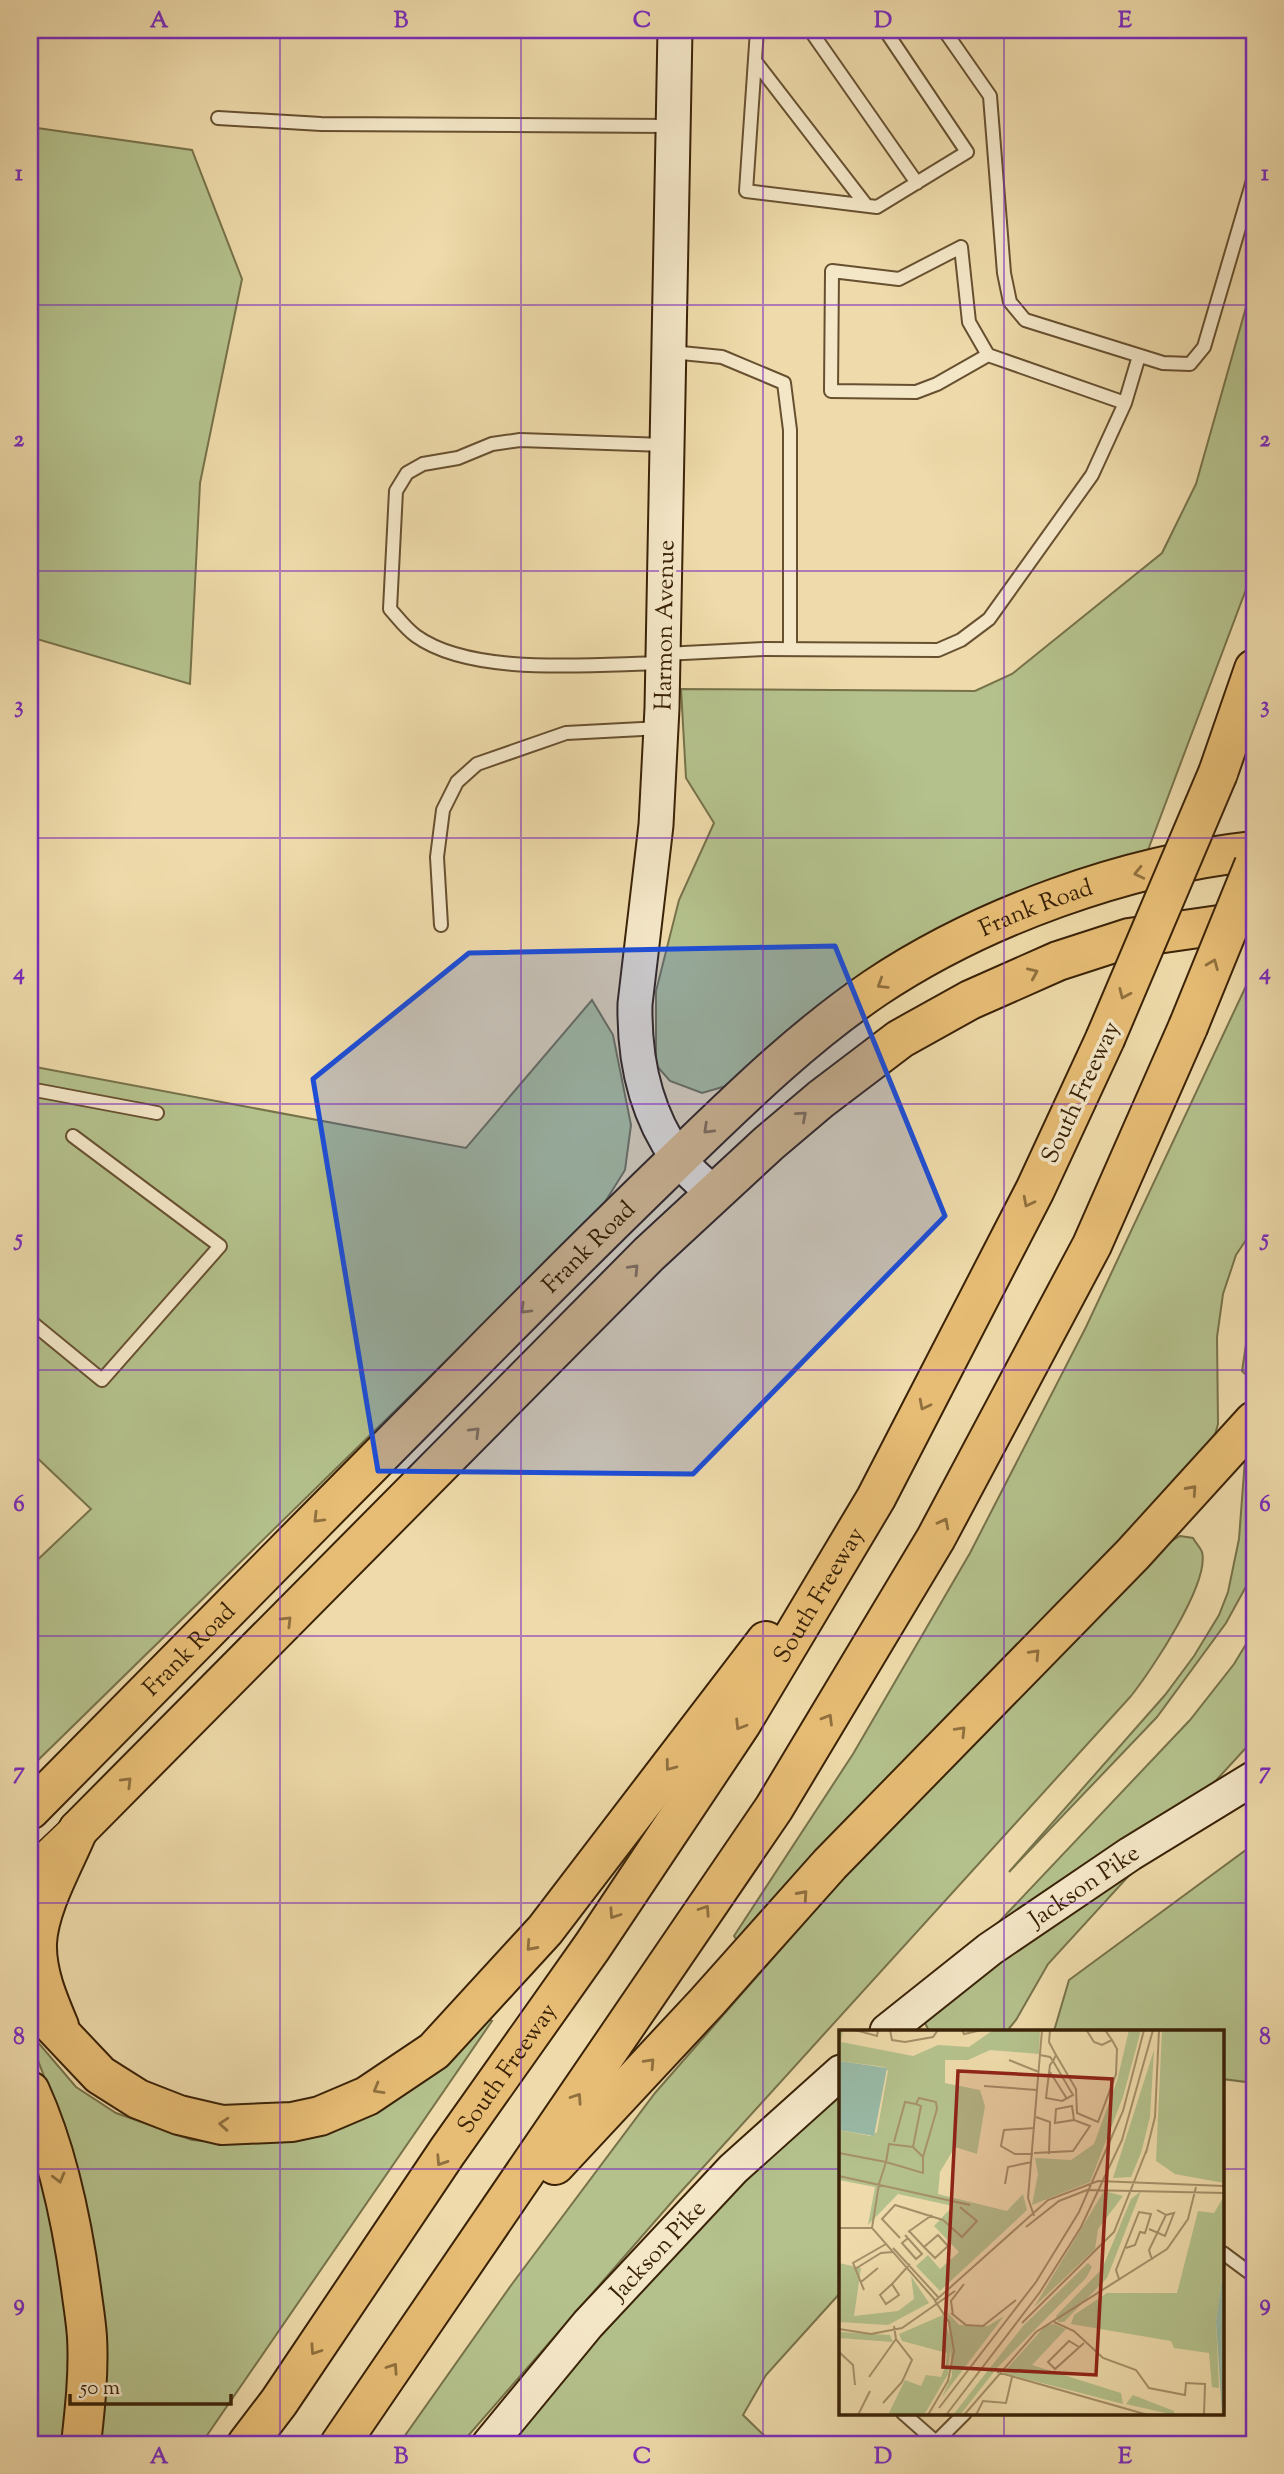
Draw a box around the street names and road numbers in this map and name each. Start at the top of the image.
street label: Harmon Avenue [648,539,684,711]
street label: Frank Road [974,872,1098,947]
street label: South Freeway [1034,1016,1130,1169]
street label: Frank Road [535,1194,644,1302]
street label: South Freeway [766,1521,874,1670]
street label: Frank Road [136,1596,244,1705]
street label: Jackson Pike [1021,1837,1147,1938]
street label: South Freeway [450,1997,566,2141]
street label: Jackson Pike [602,2193,715,2311]

